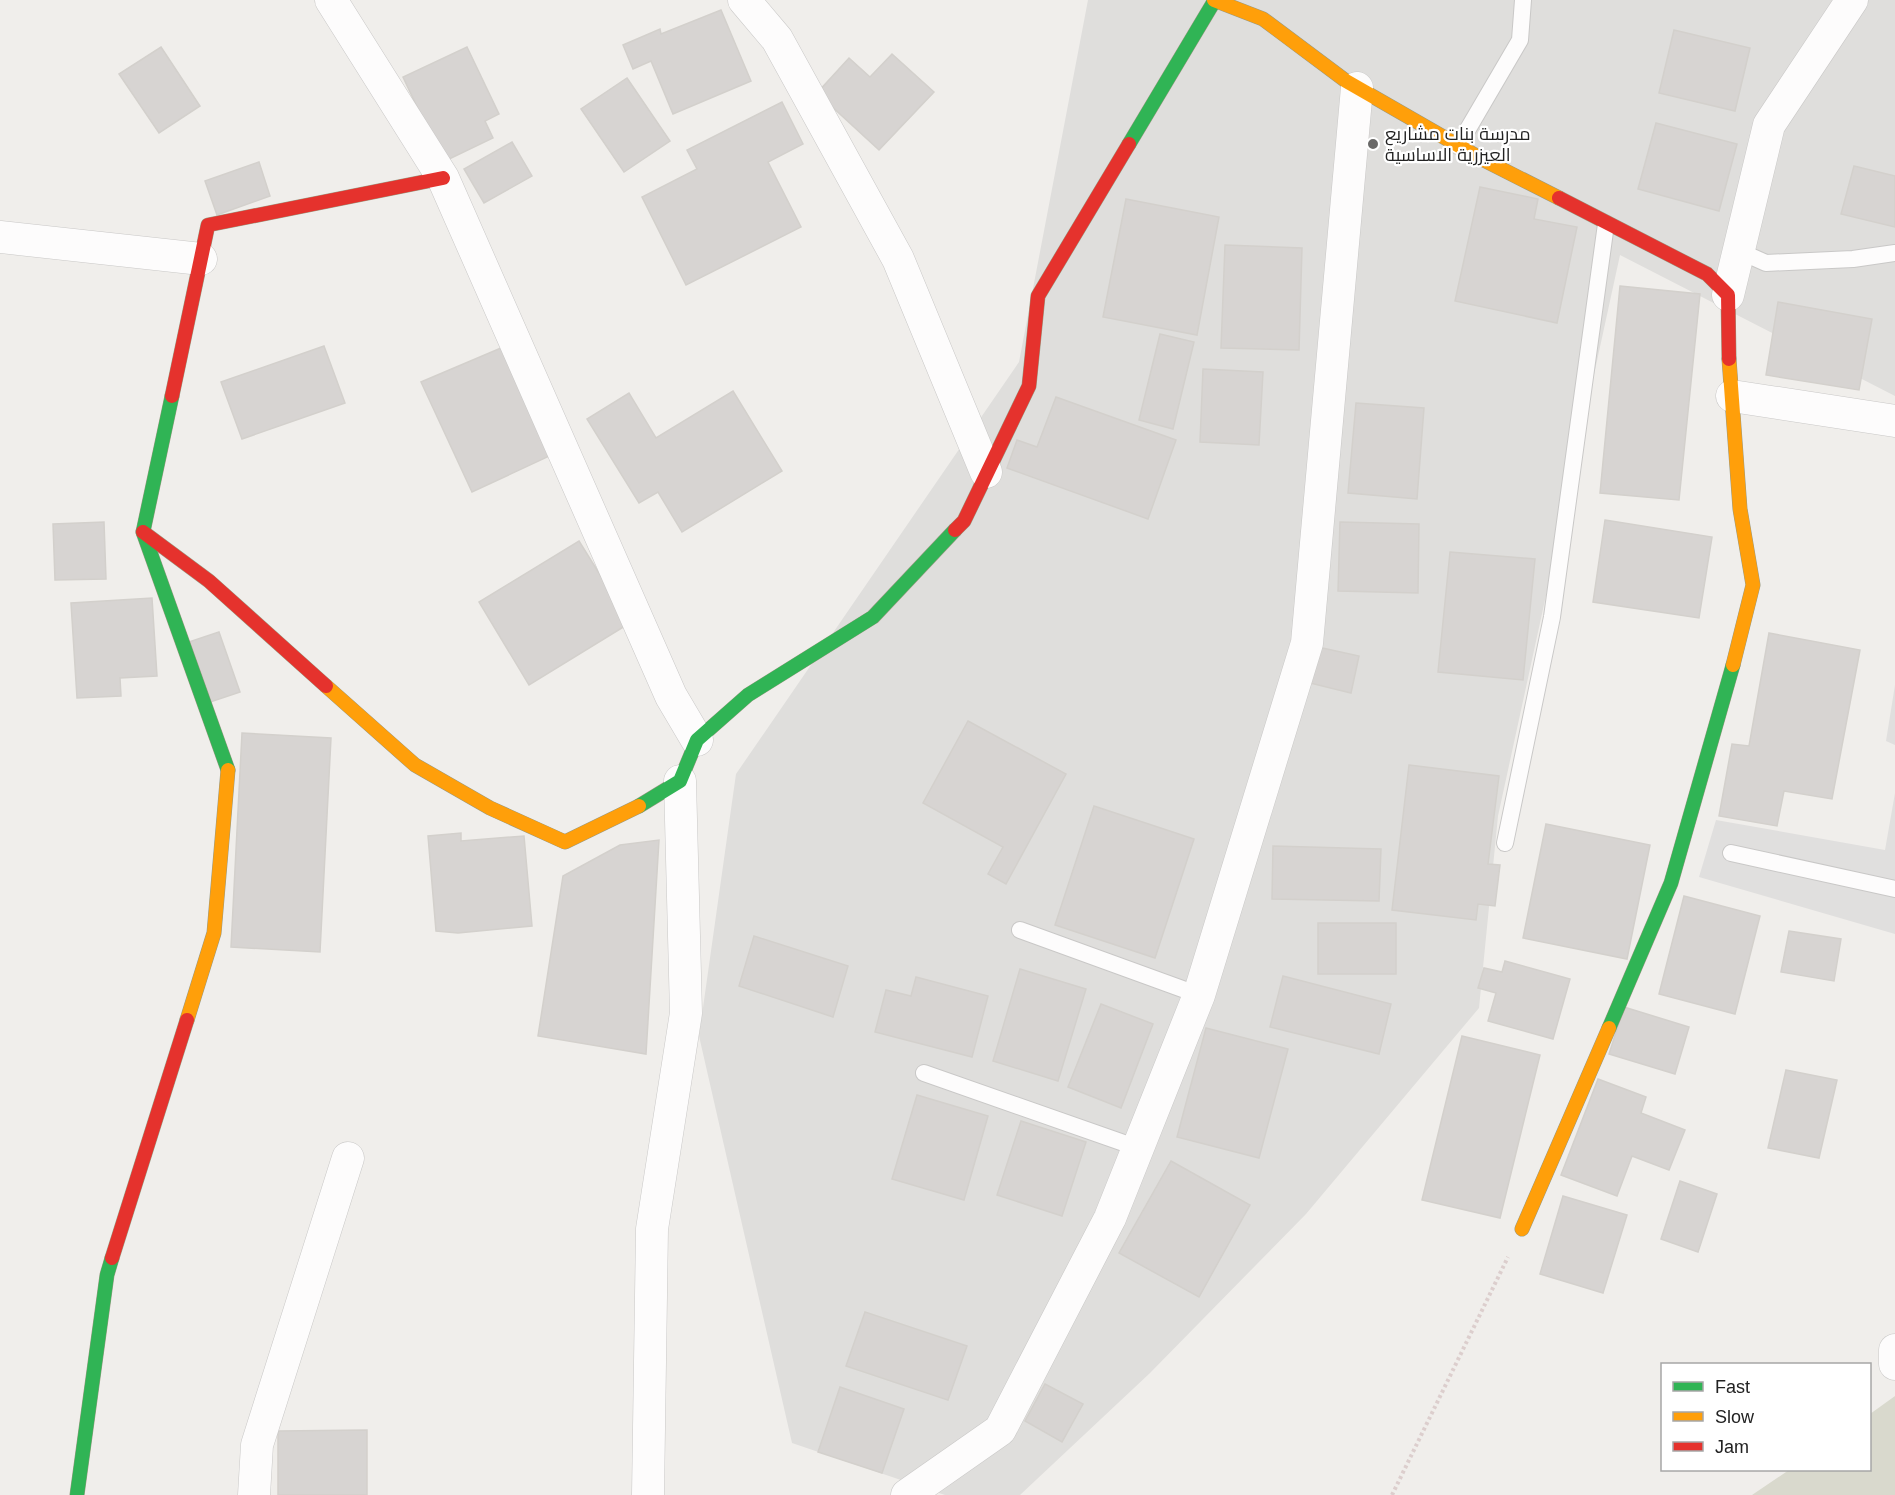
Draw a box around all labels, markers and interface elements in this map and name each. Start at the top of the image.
place label: مدرسة بنات مشاريع العيزرية الاساسية [1385,124,1531,166]
marker: مدرسة بنات مشاريع العيزرية الاساسية [1366,137,1380,151]
legend [1661,1363,1871,1471]
text: Fast [1715,1377,1750,1397]
text: Slow [1715,1407,1755,1427]
text: Jam [1715,1437,1749,1457]

